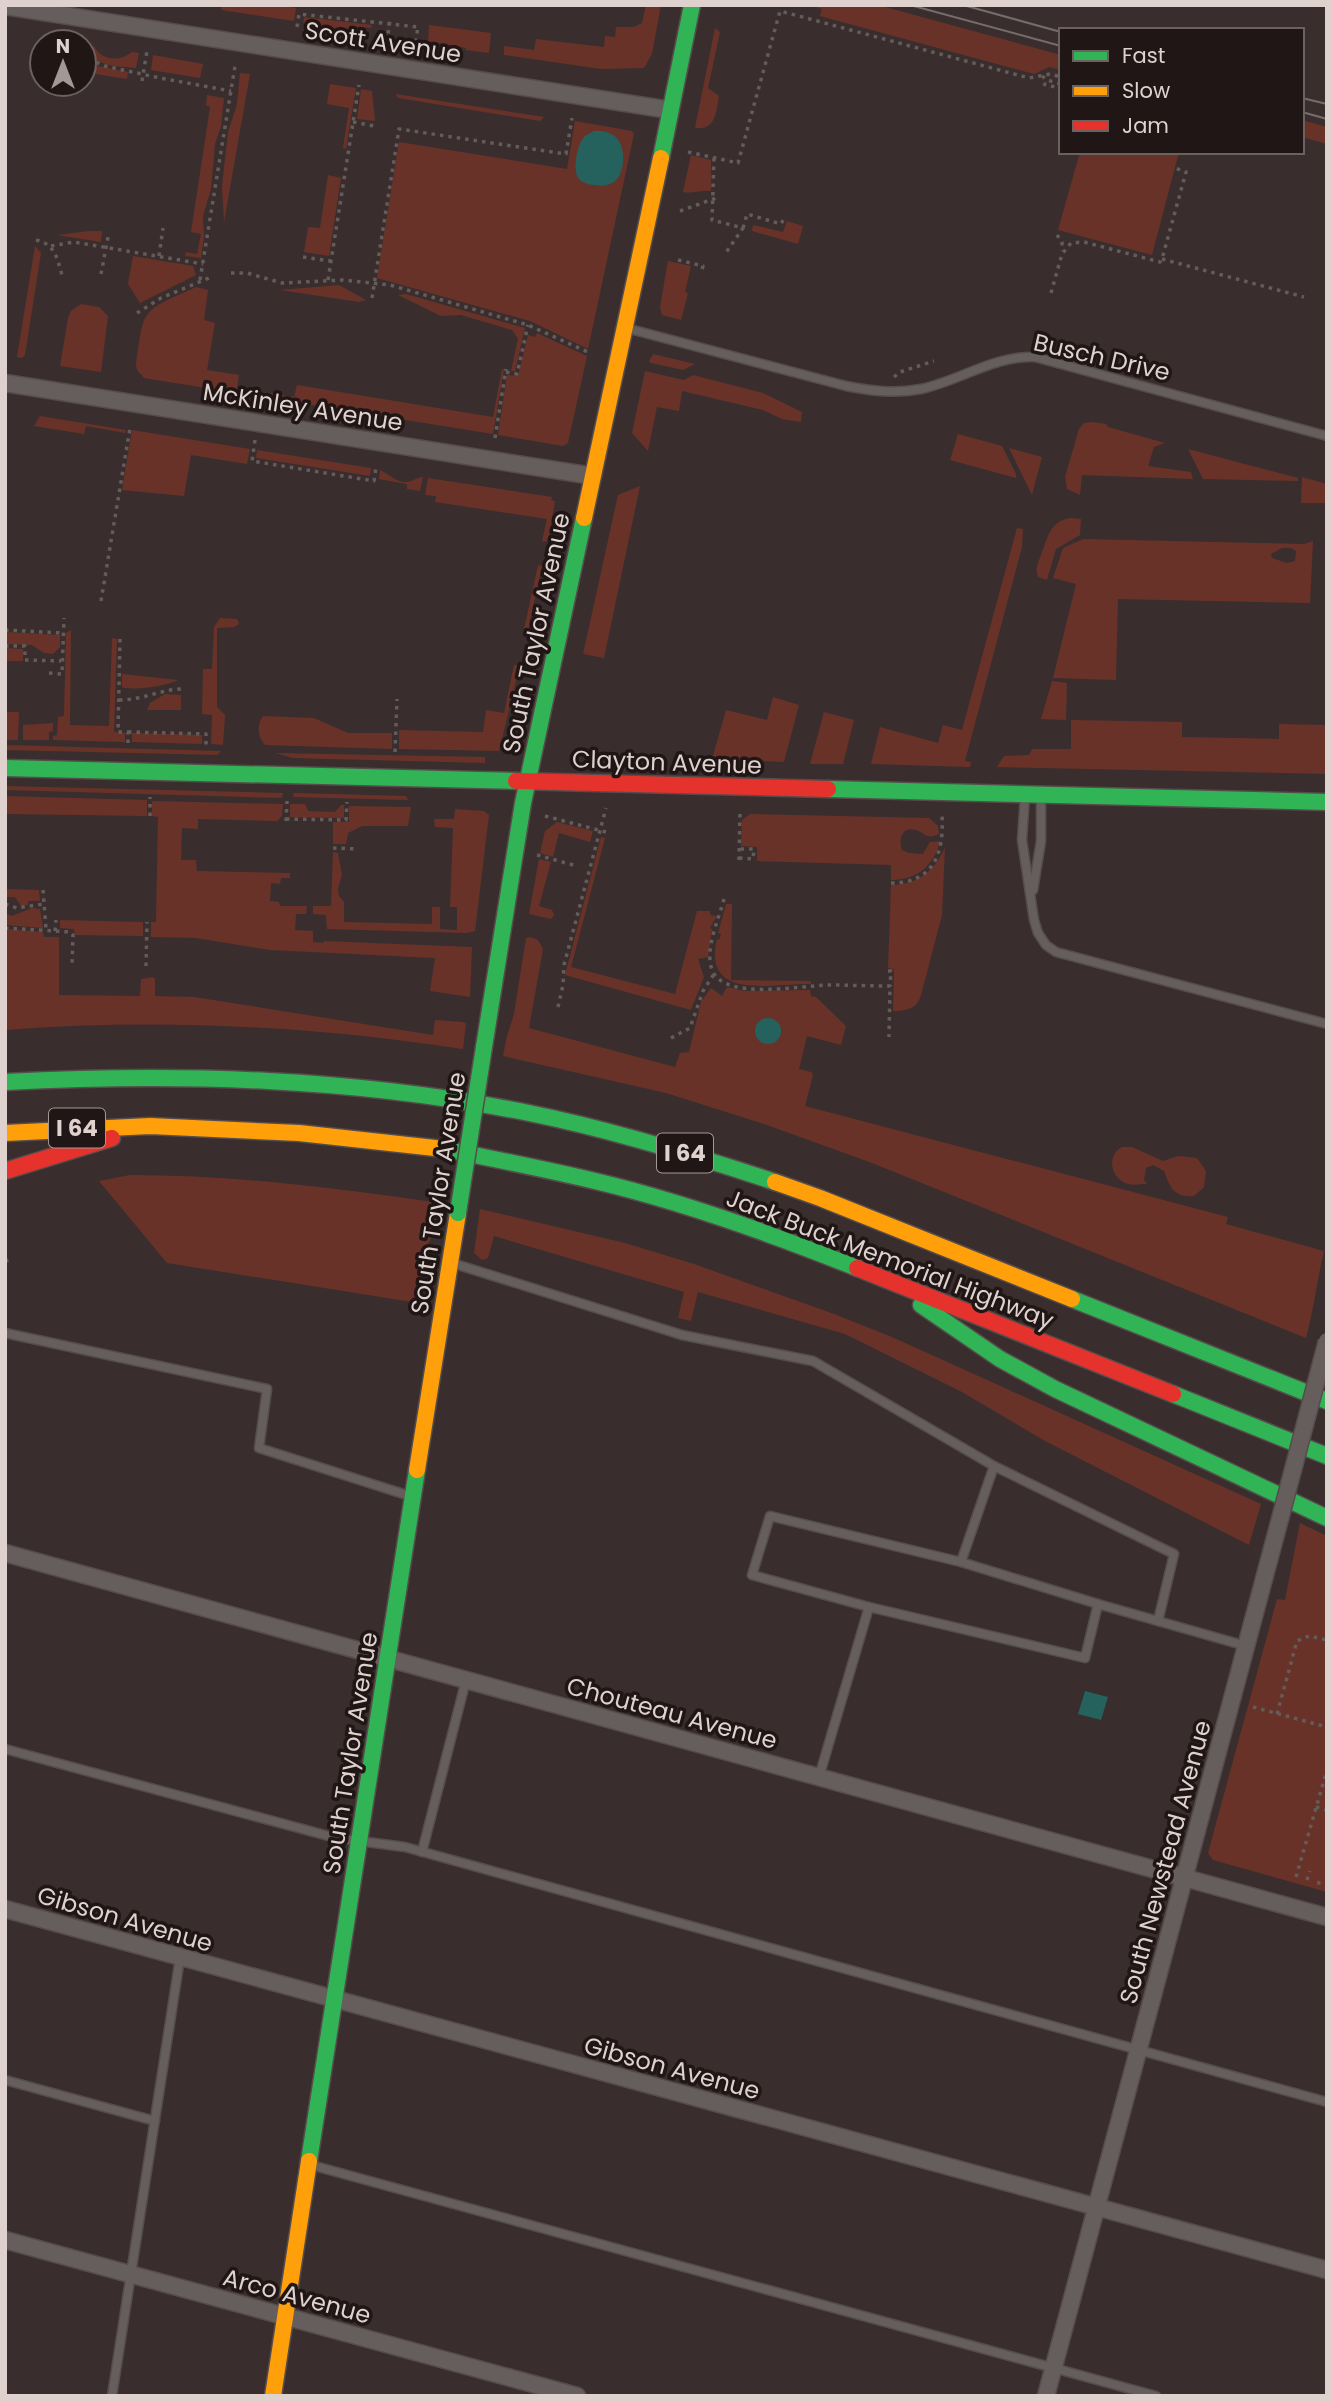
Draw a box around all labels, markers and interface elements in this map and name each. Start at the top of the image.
street label: Scott Avenue [302,13,464,71]
north arrow [28,28,98,98]
legend [1059,28,1304,154]
text: N [56,33,70,60]
text: Fast [1122,41,1165,70]
text: Slow [1122,76,1170,105]
text: Jam [1122,111,1169,140]
street label: Busch Drive [1031,325,1173,389]
street label: McKinley Avenue [201,375,405,439]
street label: South Taylor Avenue [494,510,578,756]
street label: Clayton Avenue [571,742,763,782]
street label: South Taylor Avenue [403,1070,473,1316]
road number: I 64 [49,1108,105,1148]
road number: I 64 [657,1134,713,1172]
street label: Jack Buck Memorial Highway [722,1181,1059,1337]
street label: South Taylor Avenue [315,1630,385,1876]
street label: Chouteau Avenue [563,1669,781,1757]
street label: South Newstead Avenue [1111,1717,1219,2007]
street label: Gibson Avenue [34,1878,216,1960]
street label: Gibson Avenue [581,2029,763,2107]
street label: Arco Avenue [220,2260,374,2332]

